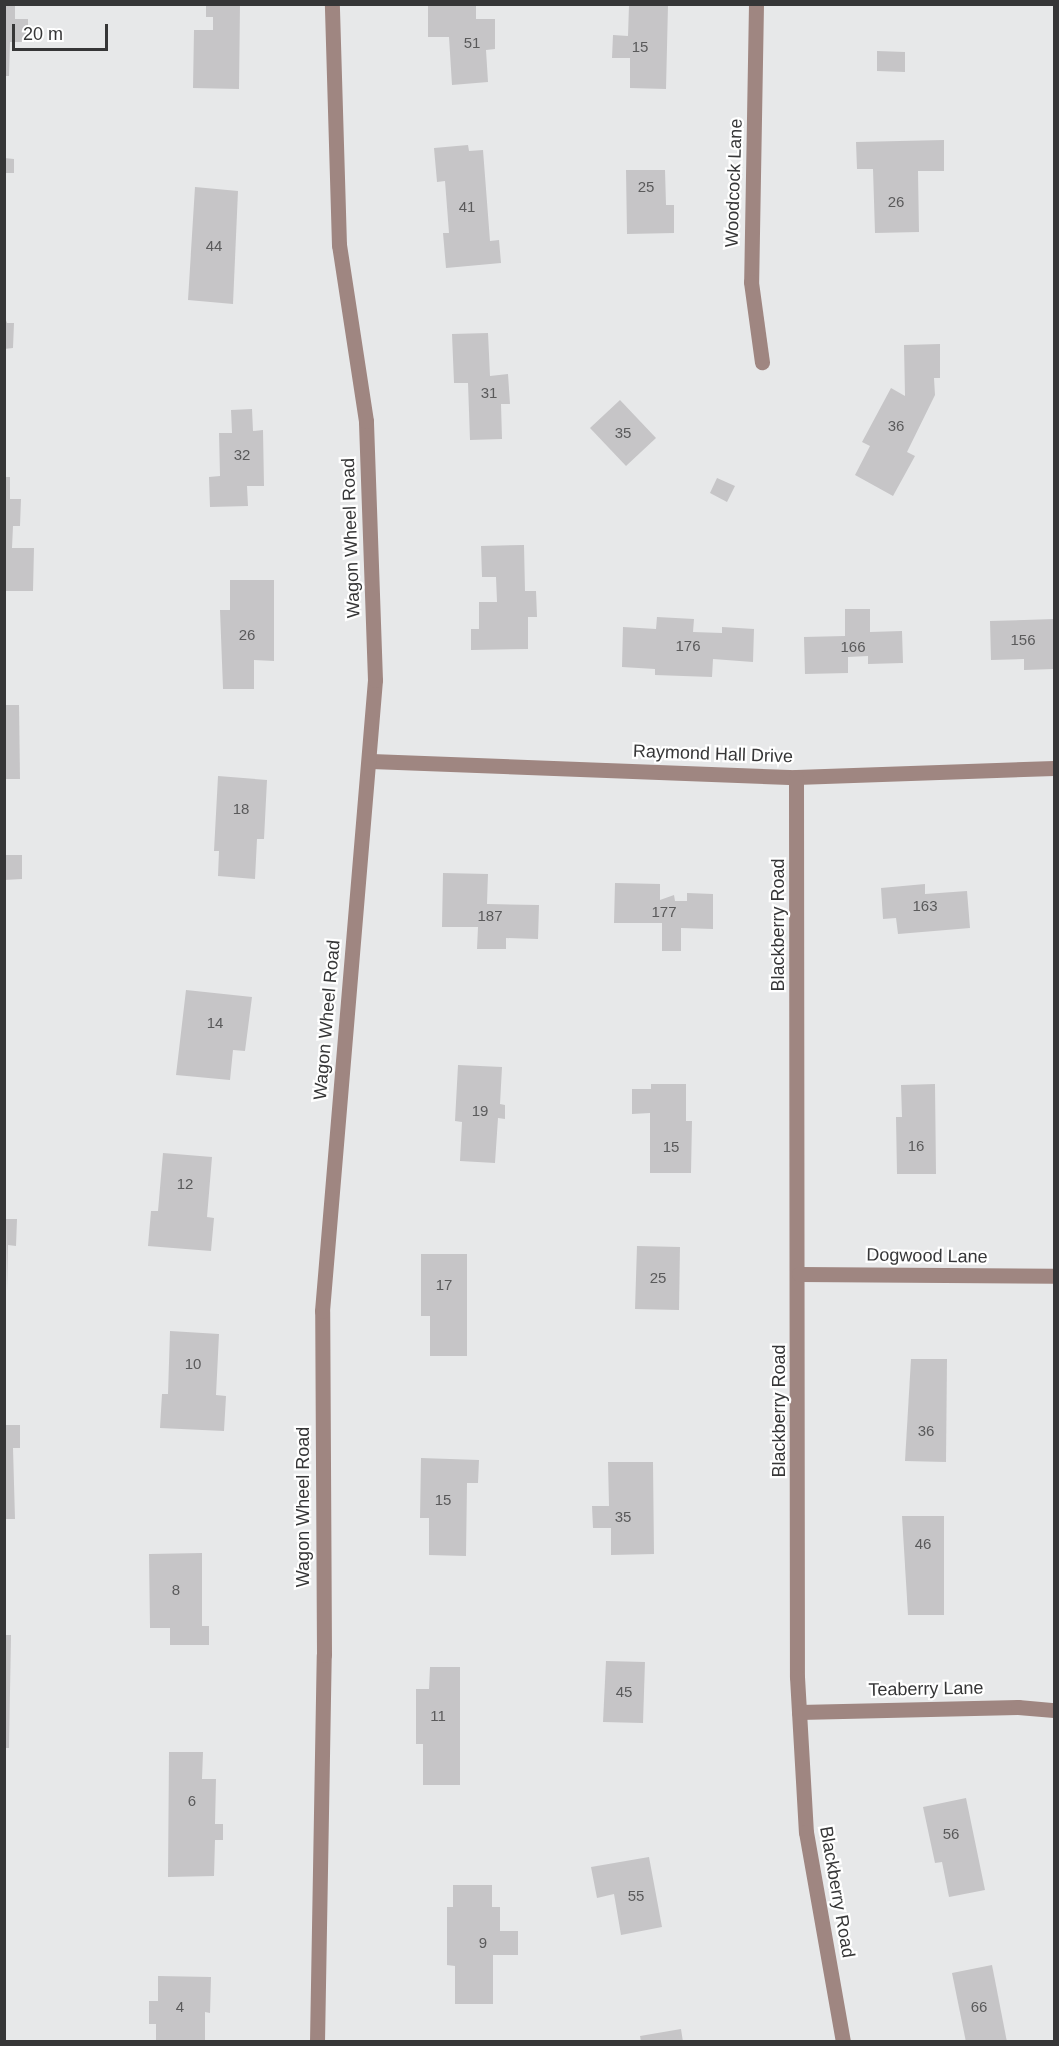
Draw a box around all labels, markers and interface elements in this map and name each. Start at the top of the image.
scale bar [15,12,111,50]
text: 20 m [23,24,63,44]
house number: 51 [464,34,480,52]
house number: 15 [632,38,648,56]
street label: Woodcock Lane [721,118,747,248]
house number: 25 [638,178,654,196]
house number: 26 [888,193,904,211]
house number: 41 [459,198,475,216]
house number: 44 [206,237,222,255]
house number: 31 [481,384,497,402]
house number: 36 [888,417,904,435]
house number: 35 [615,424,631,442]
house number: 32 [234,446,250,464]
street label: Wagon Wheel Road [337,457,365,619]
house number: 26 [239,626,255,644]
house number: 156 [1010,631,1036,649]
house number: 176 [675,637,701,655]
house number: 166 [840,638,866,656]
street label: Raymond Hall Drive [633,740,793,768]
house number: 18 [233,800,249,818]
street label: Blackberry Road [767,858,789,992]
house number: 163 [912,897,938,915]
house number: 177 [651,903,677,921]
house number: 187 [477,907,503,925]
street label: Wagon Wheel Road [309,939,345,1101]
house number: 14 [207,1014,223,1032]
house number: 19 [472,1102,488,1120]
house number: 16 [908,1137,924,1155]
house number: 15 [663,1138,679,1156]
house number: 12 [177,1175,193,1193]
street label: Dogwood Lane [866,1244,988,1268]
house number: 25 [650,1269,666,1287]
house number: 17 [436,1276,452,1294]
street label: Blackberry Road [768,1344,790,1478]
house number: 10 [185,1355,201,1373]
house number: 36 [918,1422,934,1440]
street label: Wagon Wheel Road [292,1427,314,1587]
house number: 15 [435,1491,451,1509]
house number: 35 [615,1508,631,1526]
house number: 46 [915,1535,931,1553]
house number: 8 [172,1581,180,1599]
street label: Teaberry Lane [868,1677,984,1701]
house number: 45 [616,1683,632,1701]
house number: 11 [430,1707,446,1725]
house number: 6 [188,1792,196,1810]
street label: Blackberry Road [815,1825,859,1959]
house number: 56 [943,1825,959,1843]
house number: 55 [628,1887,644,1905]
house number: 9 [479,1934,487,1952]
house number: 4 [176,1998,184,2016]
house number: 66 [971,1998,987,2016]

